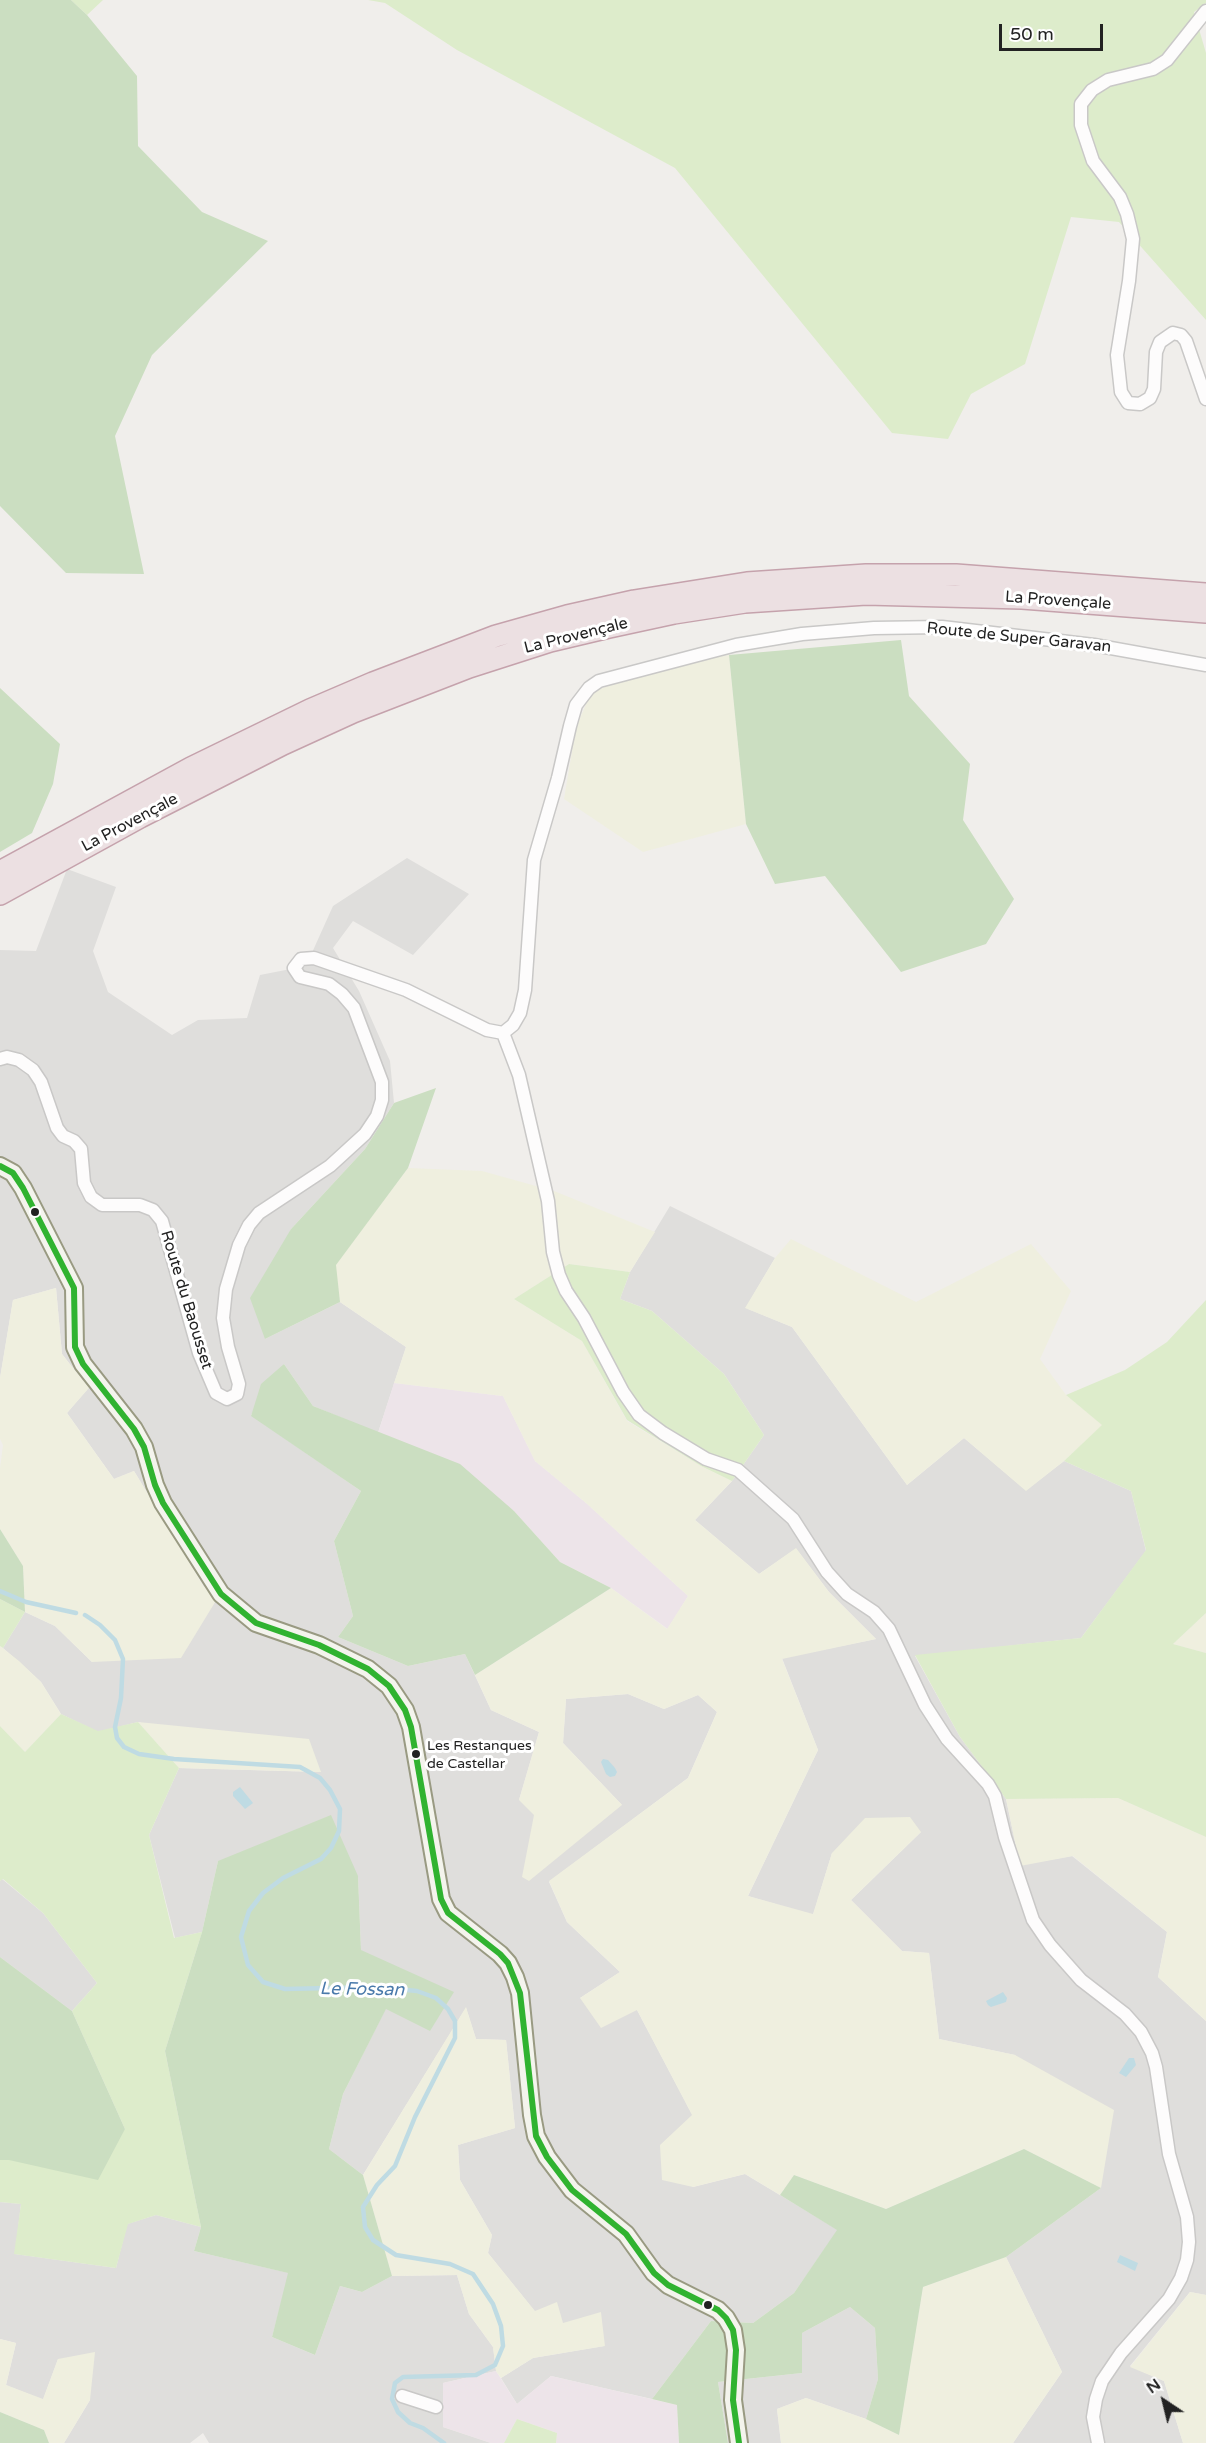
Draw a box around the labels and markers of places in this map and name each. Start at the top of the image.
unlabelled marker [29,1206,41,1218]
place label: Les Restanques de Castellar [427,1738,532,1770]
marker: Les Restanques de Castellar [410,1748,422,1760]
unlabelled marker [702,2299,714,2311]

